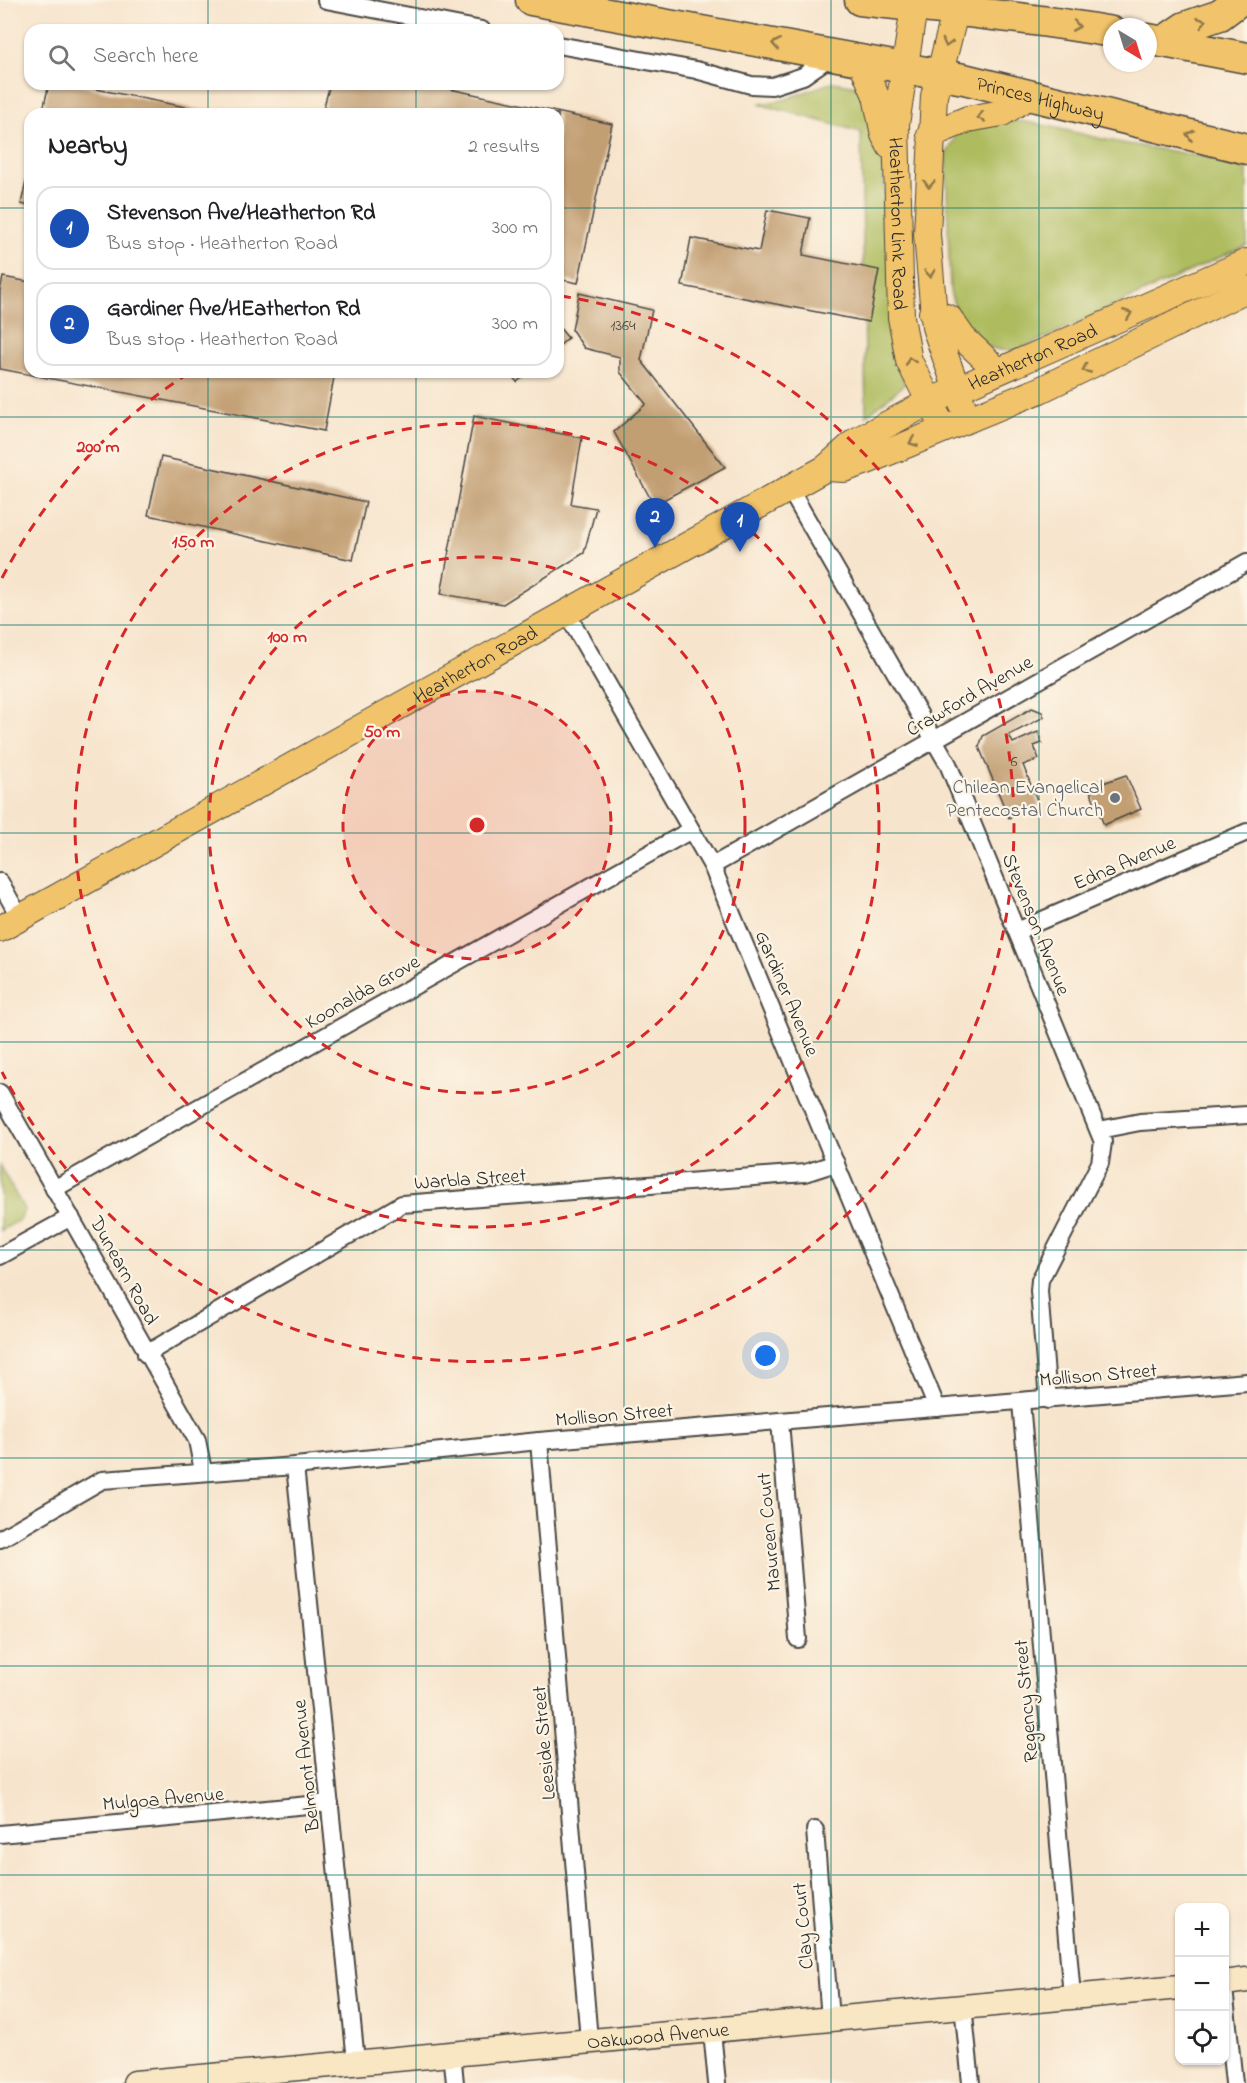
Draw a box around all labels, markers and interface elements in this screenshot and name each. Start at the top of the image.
one-way arrow [1196,17,1207,29]
north arrow [1103,18,1157,72]
one-way arrow [1070,19,1080,32]
search box [24,24,564,90]
one-way arrow [942,37,954,48]
one-way arrow [771,39,780,51]
icon: search [45,41,78,74]
text: Search here [93,41,198,73]
street label: Princes Highway [973,71,1107,130]
one-way arrow [976,110,986,123]
text: Nearby [48,128,127,166]
one-way arrow [1185,129,1195,142]
text: 2 results [468,133,540,162]
street label: Heatherton Link Road [879,137,913,311]
one-way arrow [922,180,935,189]
text: Stevenson Ave/Heatherton Rd [107,198,375,230]
text: 1 [66,214,73,243]
text: 300 m [492,214,538,243]
text: Bus stop · Heatherton Road [107,230,338,259]
one-way arrow [923,269,936,278]
text: Gardiner Ave/HEatherton Rd [107,294,360,326]
one-way arrow [1121,309,1132,321]
text: 2 [65,310,74,339]
text: 300 m [492,310,538,339]
house number: 1364 [610,314,636,338]
street label: Heatherton Road [964,318,1103,400]
text: Bus stop · Heatherton Road [107,326,338,355]
one-way arrow [905,356,917,367]
one-way arrow [1081,361,1092,373]
text: 200 m [76,435,120,461]
one-way arrow [909,435,920,447]
pin: 2 [636,498,674,548]
pin: 1 [720,502,760,552]
text: 150 m [172,530,214,556]
street label: Heatherton Road [409,620,544,712]
text: 100 m [267,625,307,651]
street label: Crawford Avenue [902,649,1039,745]
text: 50 m [364,720,400,746]
house number: 6 [1010,750,1018,774]
place label: Chilean Evangelical Pentecostal Church [946,774,1103,826]
marker: Chilean Evangelical Pentecostal Church [1108,791,1122,805]
centre of rings [467,815,487,835]
street label: Edna Avenue [1069,830,1181,899]
street label: Stevenson Avenue [993,850,1076,1000]
street label: Gardiner Avenue [746,927,825,1061]
street label: Koonalda Grove [301,949,426,1038]
street label: Warbla Street [413,1162,527,1199]
street label: Dunearn Road [80,1211,165,1331]
your location [751,1341,780,1370]
street label: Mollison Street [1038,1357,1159,1396]
street label: Mollison Street [554,1397,675,1436]
street label: Maureen Court [751,1471,790,1592]
street label: Regency Street [1008,1638,1048,1763]
street label: Leeside Street [526,1684,565,1801]
street label: Belmont Avenue [286,1698,329,1834]
street label: Mulgoa Avenue [101,1781,225,1821]
street label: Clay Court [786,1881,823,1970]
map controls [1175,1903,1229,2065]
button: + [1175,1903,1229,1957]
button: − [1175,1957,1229,2011]
button: locate [1175,2011,1229,2065]
street label: Oakwood Avenue [586,2016,730,2058]

